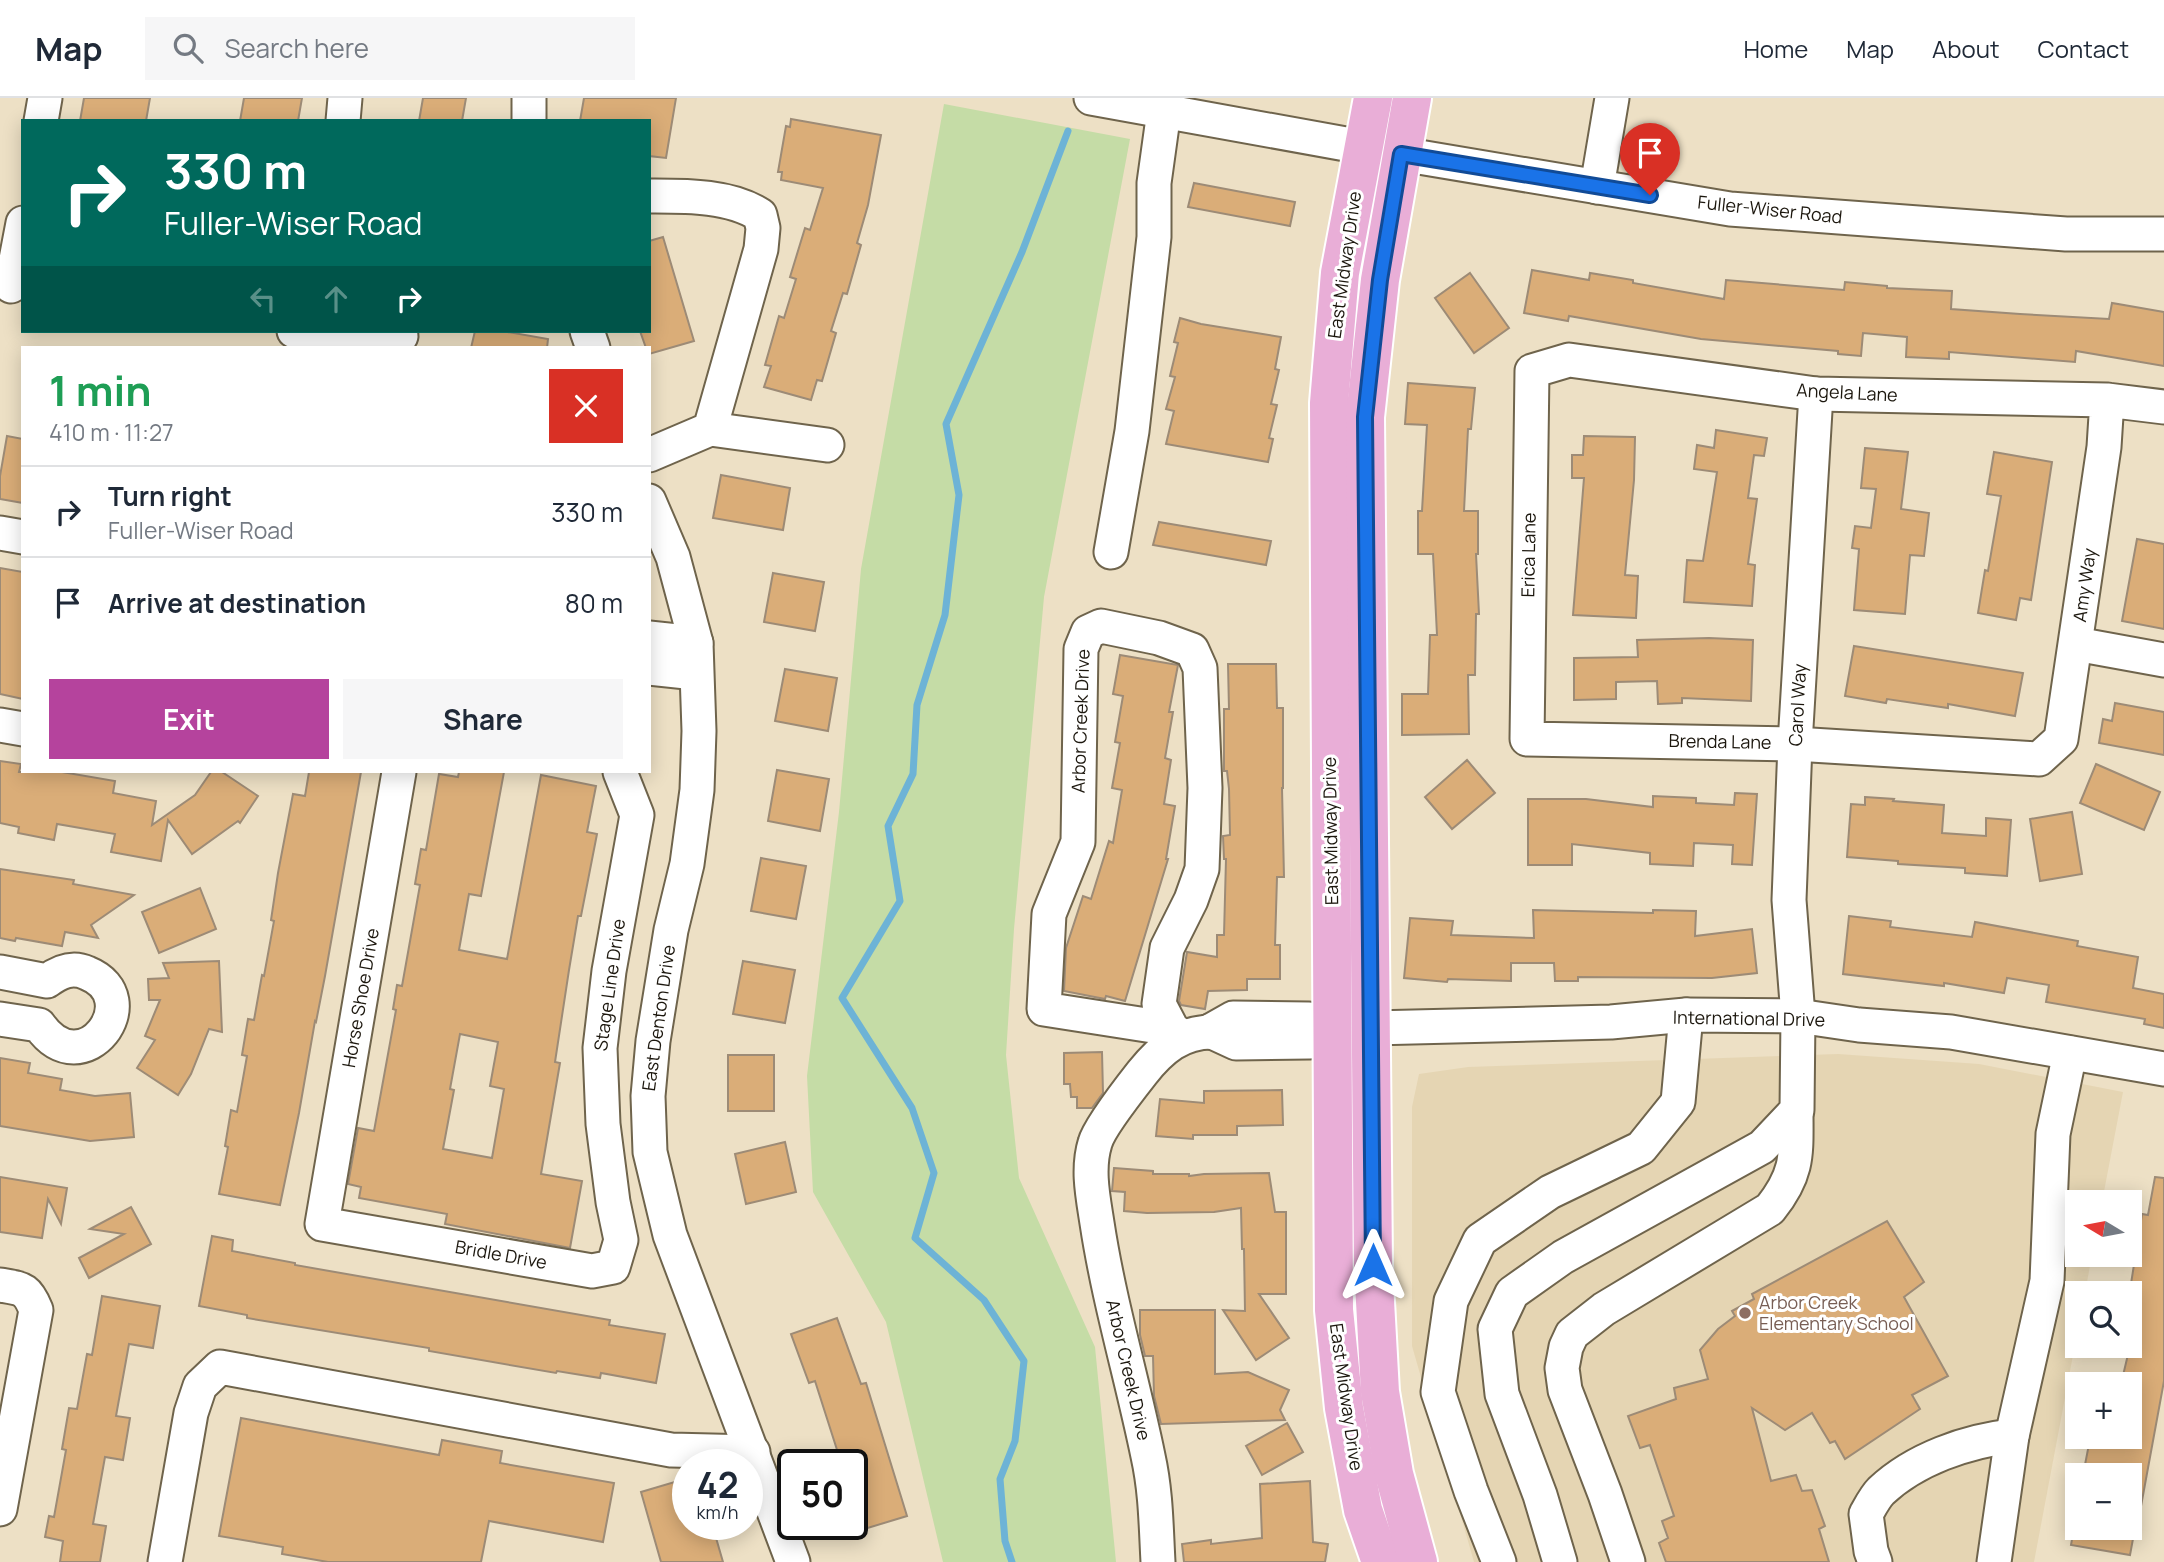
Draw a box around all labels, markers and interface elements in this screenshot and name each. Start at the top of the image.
search box [145,17,635,80]
text: Map [35,26,103,71]
icon: search [169,29,207,67]
text: Search here [225,30,369,66]
text: Home [1743,32,1808,65]
text: Map [1846,32,1894,65]
text: About [1932,32,2000,65]
text: Contact [2038,32,2129,65]
pin [1620,123,1680,195]
icon: arrive [1631,134,1669,172]
text: 330 m [164,137,307,204]
icon: right [49,147,140,238]
street label: Fuller-Wiser Road [1697,189,1844,229]
street label: East Midway Drive [1322,190,1366,340]
text: Fuller-Wiser Road [164,201,422,245]
icon: left [244,280,282,318]
icon: ahead [317,280,355,318]
icon: right [390,280,428,318]
text: 1 min [49,361,152,419]
button: close [549,369,623,443]
street label: Angela Lane [1796,377,1898,407]
text: 410 m · 11:27 [49,416,174,448]
text: Turn right [108,478,232,514]
icon: right [49,493,87,531]
text: 330 m [551,494,623,530]
street label: Erica Lane [1515,512,1541,598]
text: Fuller-Wiser Road [108,514,294,546]
street label: Amy Way [2067,546,2101,623]
icon: arrive [49,584,87,622]
text: Arrive at destination [108,585,366,621]
text: 80 m [565,585,623,621]
street label: Arbor Creek Drive [1065,649,1095,793]
street label: Carol Way [1783,663,1811,747]
button: Exit [49,679,329,759]
button: Share [343,679,623,759]
street label: Brenda Lane [1668,728,1772,754]
street label: East Midway Drive [1317,757,1343,905]
street label: Stage Line Drive [588,917,630,1053]
street label: Horse Shoe Drive [336,926,384,1069]
street label: East Denton Drive [636,943,680,1093]
street label: International Drive [1673,1005,1825,1031]
north arrow [2065,1190,2142,1267]
map controls [2065,1190,2142,1540]
position arrow [1336,1228,1410,1302]
street label: Bridle Drive [453,1234,549,1274]
button: search [2065,1281,2142,1358]
place label: Arbor Creek Elementary School [1759,1290,1914,1335]
street label: Arbor Creek Drive [1101,1297,1157,1443]
marker: Arbor Creek Elementary School [1737,1305,1753,1321]
street label: East Midway Drive [1325,1322,1369,1472]
button: + [2065,1372,2142,1449]
speed limit sign: 50 [777,1449,868,1540]
text: 42 [696,1461,739,1509]
button: − [2065,1463,2142,1540]
text: km/h [697,1500,738,1524]

